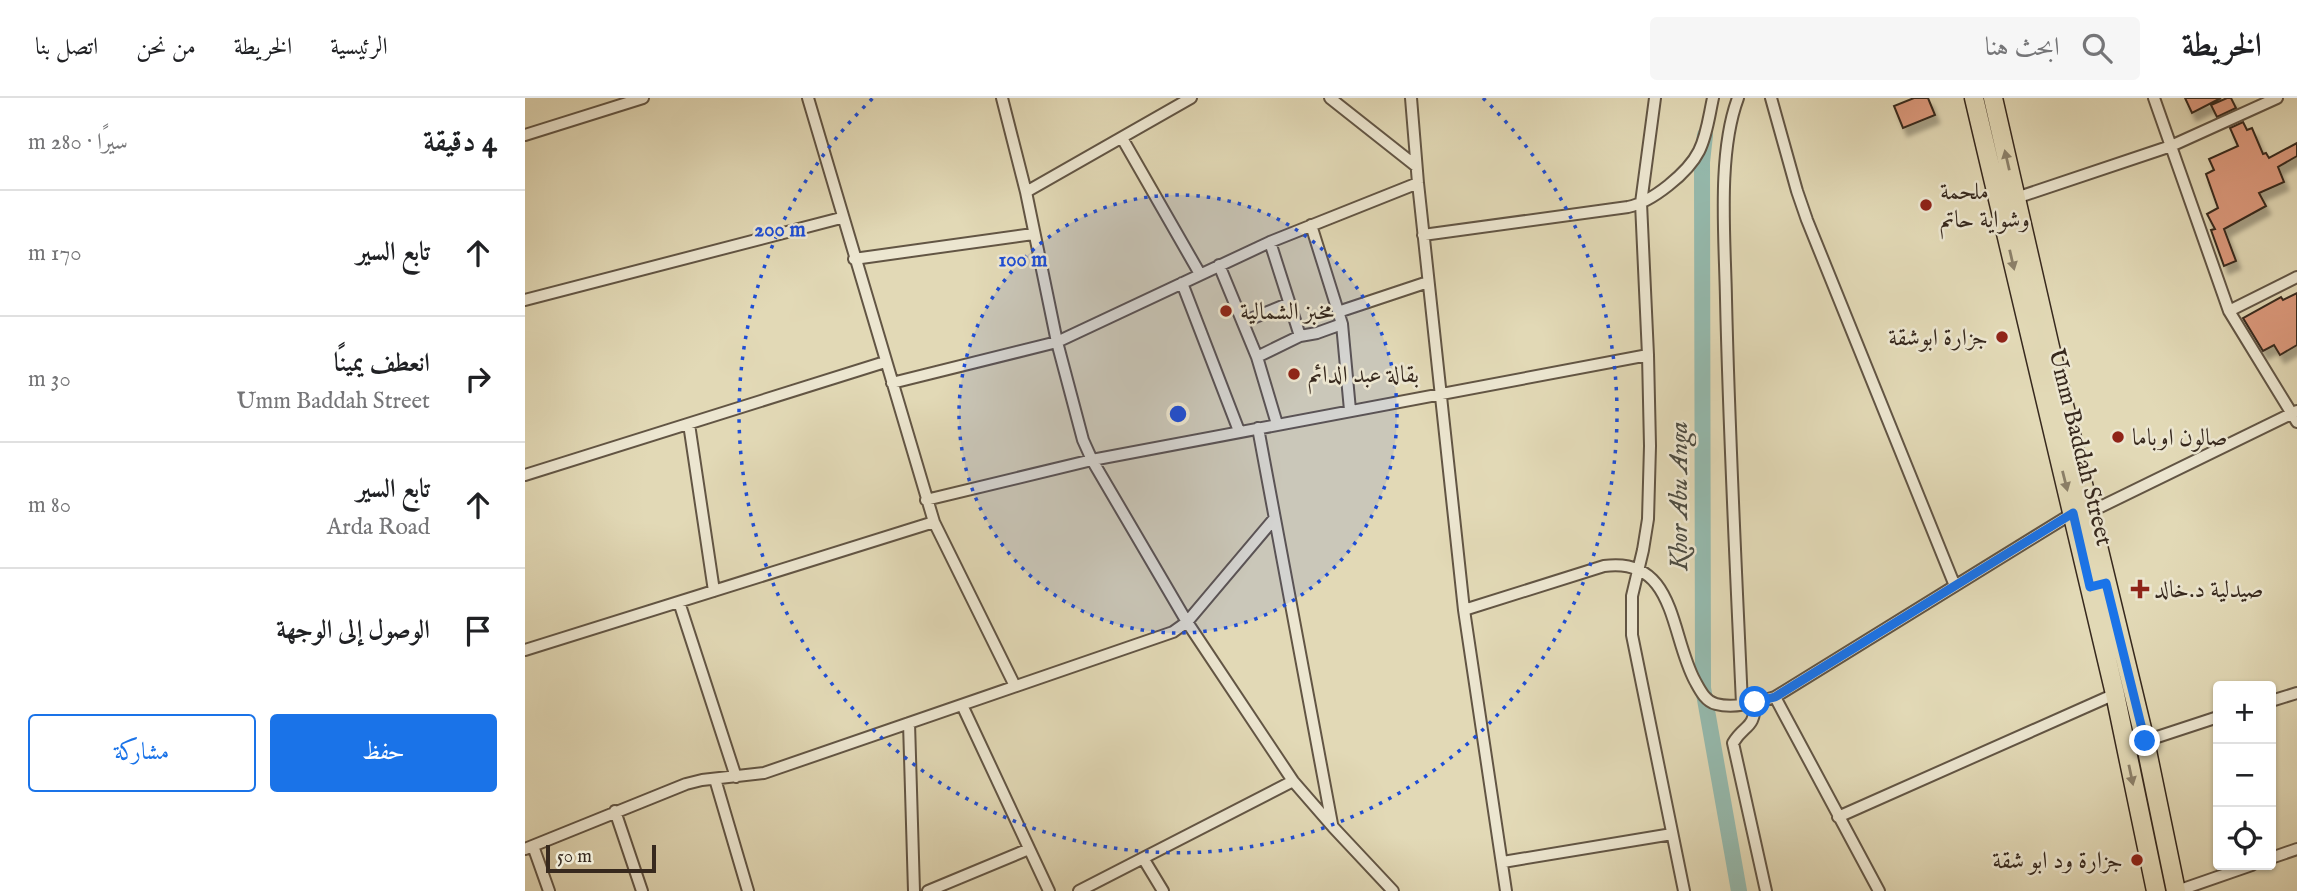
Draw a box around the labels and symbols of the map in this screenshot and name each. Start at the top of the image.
one-way arrow [2001,149,2012,171]
place label: ملحمة وشواية حاتم [1940,177,2030,240]
marker: ملحمة وشواية حاتم [1918,197,1934,213]
text: 200 m [754,217,806,244]
text: 100 m [998,247,1048,274]
one-way arrow [2006,249,2017,271]
place label: مخبز الشمالية [1240,297,1334,328]
marker: مخبز الشمالية [1218,303,1234,319]
place label: جزارة ابوشقة [1888,323,1988,354]
marker: جزارة ابوشقة [1994,329,2010,345]
street label: Umm Baddah Street [2040,346,2119,549]
place label: بقالة عبد الدائم [1308,360,1419,395]
marker: بقالة عبد الدائم [1286,366,1302,382]
centre of rings [1166,402,1190,426]
water label: Khor Abu Anga [1663,421,1697,572]
place label: صالون اوباما [2132,423,2227,454]
marker: صالون اوباما [2110,429,2126,445]
one-way arrow [2060,470,2071,492]
place label: صيدلية د.خالد [2154,575,2263,606]
marker: صيدلية د.خالد [2132,581,2148,597]
route start [1739,686,1770,717]
route end [2129,725,2160,756]
one-way arrow [2126,764,2137,786]
scale bar [546,842,656,874]
place label: جزارة ود ابو شقة [1992,846,2123,877]
marker: جزارة ود ابو شقة [2129,852,2145,868]

